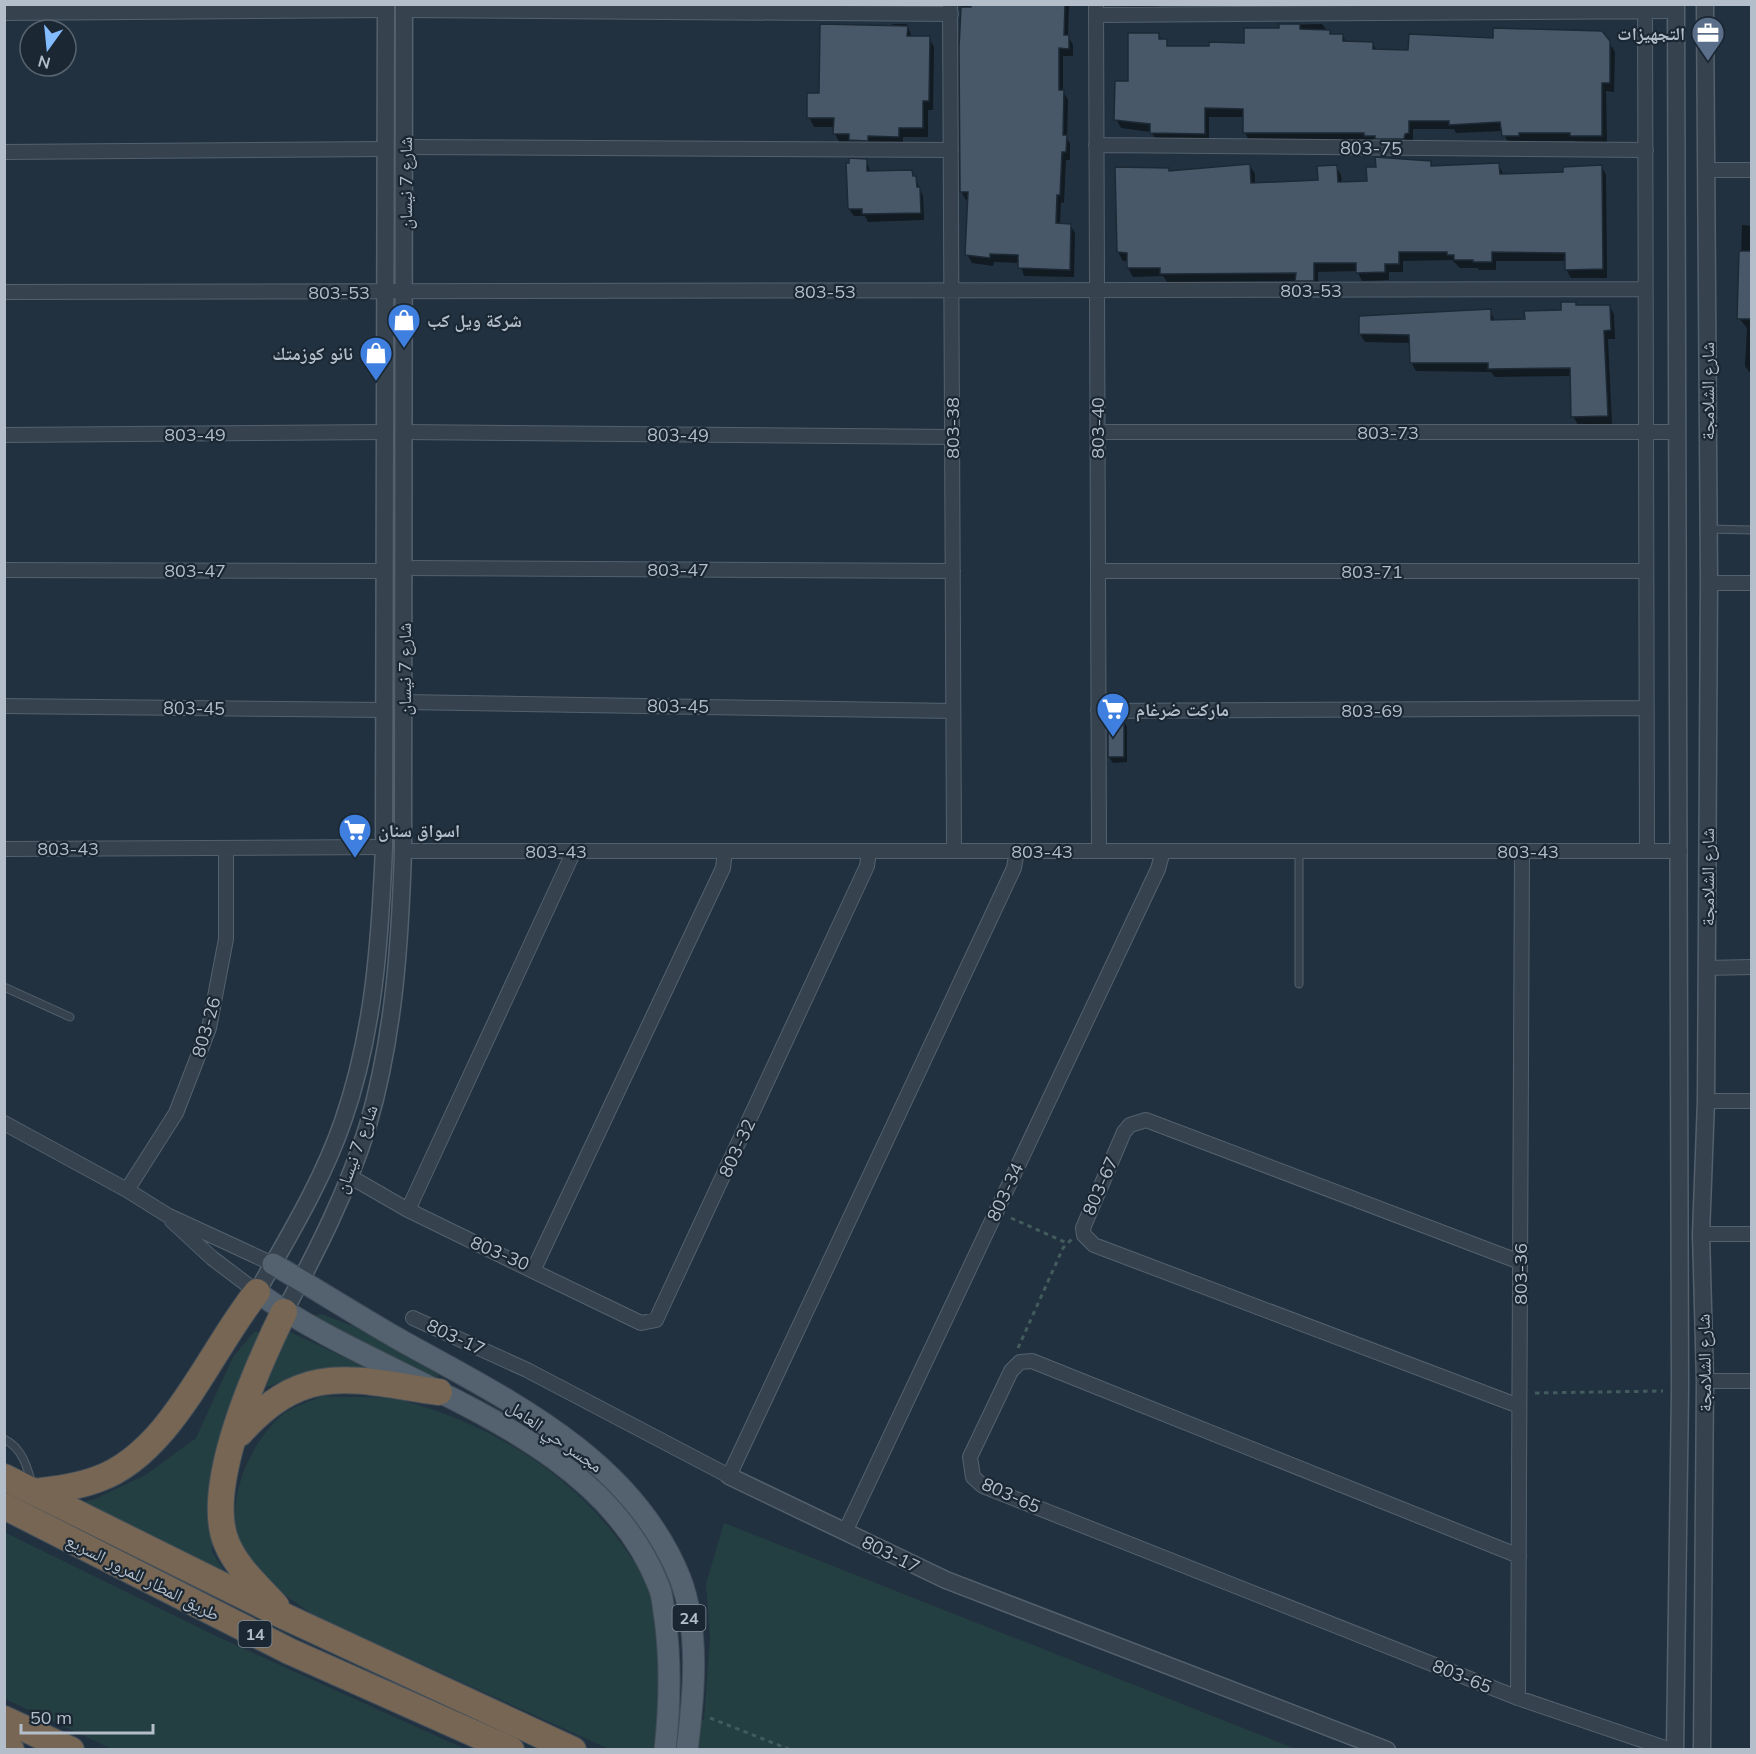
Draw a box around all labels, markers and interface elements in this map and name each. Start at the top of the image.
office icon: التجهيزات [1690,15,1726,62]
north arrow [18,18,78,78]
place label: التجهيزات [1617,22,1685,45]
text: N [36,51,53,74]
street label: 803-75 [1340,136,1402,160]
street label: شارع 7 نيسان [394,137,417,229]
street label: 803-53 [1280,279,1342,302]
street label: 803-53 [794,280,856,303]
street label: 803-53 [308,281,370,304]
shop icon: شركة ويل كب [386,302,422,349]
place label: شركة ويل كب [427,309,522,332]
shop icon: نانو كوزمتك [358,335,394,382]
place label: نانو كوزمتك [272,342,353,365]
street label: شارع الشلامجة [1696,342,1719,440]
street label: 803-38 [941,397,964,459]
street label: 803-40 [1086,397,1109,459]
street label: 803-73 [1357,421,1419,444]
street label: 803-49 [164,423,226,446]
street label: 803-49 [647,423,709,447]
street label: 803-47 [647,558,709,581]
street label: 803-47 [164,559,226,582]
street label: 803-71 [1341,560,1403,583]
street label: شارع 7 نيسان [393,623,416,715]
supermarket icon: ماركت ضرغام [1095,691,1131,738]
street label: 803-45 [647,694,709,718]
street label: 803-45 [163,696,225,720]
place label: ماركت ضرغام [1136,698,1229,722]
street label: 803-69 [1341,699,1403,722]
supermarket icon: اسواق سنان [337,812,373,859]
place label: اسواق سنان [378,819,460,842]
street label: شارع الشلامجة [1696,828,1719,926]
street label: 803-43 [37,837,99,860]
street label: 803-43 [525,840,587,863]
street label: 803-43 [1011,840,1073,863]
street label: 803-43 [1497,840,1559,863]
street label: 803-26 [186,994,226,1060]
street label: شارع 7 نيسان [329,1101,383,1197]
street label: 803-32 [714,1115,760,1181]
street label: 803-67 [1077,1153,1123,1219]
street label: 803-34 [982,1159,1029,1225]
street label: 803-30 [467,1230,533,1276]
street label: 803-36 [1509,1243,1532,1305]
street label: 803-17 [423,1314,489,1360]
street label: شارع الشلامجة [1692,1314,1716,1412]
street label: مجسر حي العامل [501,1395,607,1480]
street label: 803-65 [978,1472,1044,1518]
street label: طريق المطار للمرور السريع [62,1528,224,1627]
street label: 803-17 [858,1530,924,1578]
road number: 24 [672,1605,706,1631]
road number: 14 [238,1621,272,1647]
street label: 803-65 [1429,1654,1495,1698]
scale bar [21,1697,153,1735]
text: 50 m [30,1706,72,1729]

